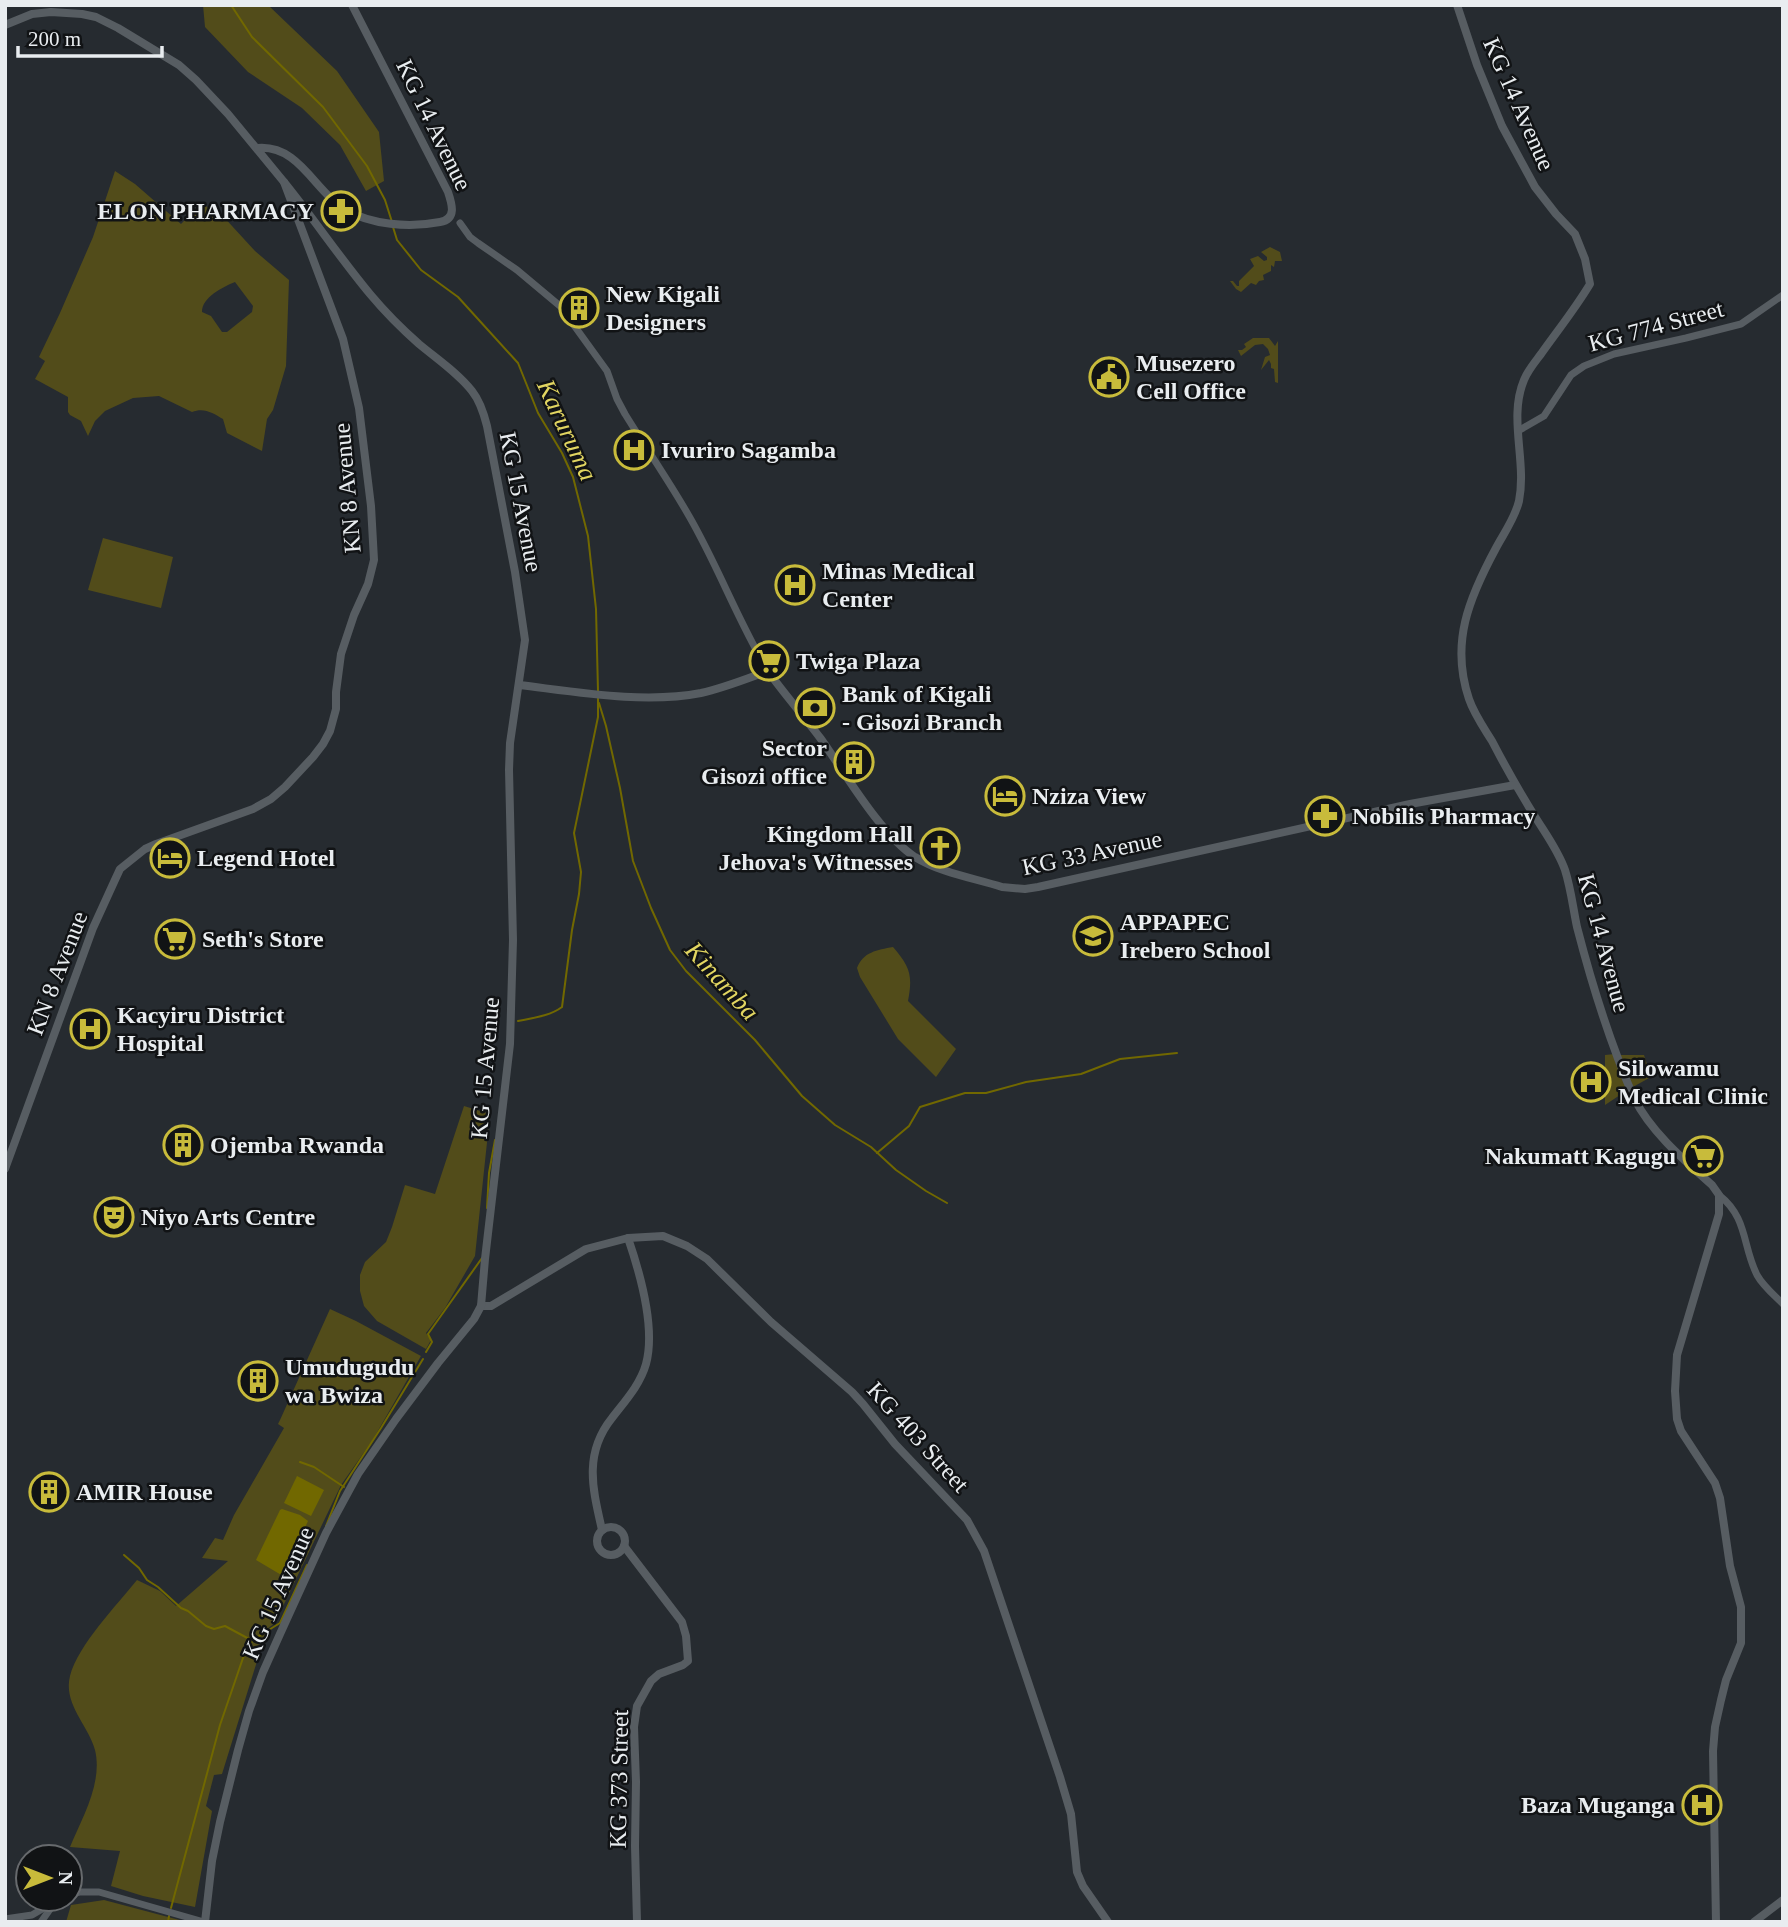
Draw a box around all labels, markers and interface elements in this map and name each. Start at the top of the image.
scale bar [18,14,161,58]
text: 200 m [28,27,81,51]
street label: KG 14 Avenue [1478,34,1560,174]
street label: KG 14 Avenue [391,55,477,195]
pharmacy icon: ELON PHARMACY [320,190,362,232]
place label: ELON PHARMACY [97,198,314,224]
place label: New Kigali Designers [606,281,720,335]
building icon: New Kigali Designers [558,287,600,329]
street label: KG 774 Street [1586,295,1727,357]
place label: Musezero Cell Office [1136,350,1246,404]
public building icon: Musezero Cell Office [1088,356,1130,398]
water label: Karuruma [531,374,603,485]
street label: KN 8 Avenue [328,422,366,554]
hospital icon: Ivuriro Sagamba [613,429,655,471]
street label: KG 15 Avenue [495,430,547,574]
place label: Ivuriro Sagamba [661,437,836,463]
place label: Minas Medical Center [822,558,975,612]
hospital icon: Minas Medical Center [774,564,816,606]
supermarket icon: Twiga Plaza [748,640,790,682]
place label: Twiga Plaza [796,648,920,674]
place label: Bank of Kigali - Gisozi Branch [842,681,1002,735]
bank icon: Bank of Kigali - Gisozi Branch [794,687,836,729]
place label: Sector Gisozi office [701,735,827,789]
building icon: Sector Gisozi office [833,741,875,783]
hotel icon: Nziza View [984,775,1026,817]
place label: Nziza View [1032,783,1147,809]
pharmacy icon: Nobilis Pharmacy [1304,795,1346,837]
place label: Nobilis Pharmacy [1352,803,1535,829]
place label: Kingdom Hall Jehova's Witnesses [719,821,913,875]
street label: KG 33 Avenue [1020,826,1164,880]
church icon: Kingdom Hall Jehova's Witnesses [919,827,961,869]
hotel icon: Legend Hotel [149,837,191,879]
place label: Legend Hotel [197,845,335,871]
street label: KG 14 Avenue [1573,871,1635,1015]
street label: KN 8 Avenue [22,908,92,1038]
place label: APPAPEC Irebero School [1120,909,1271,963]
school or university icon: APPAPEC Irebero School [1072,915,1114,957]
supermarket icon: Seth's Store [154,918,196,960]
place label: Seth's Store [202,926,324,952]
water label: Kinamba [679,935,765,1026]
street label: KG 15 Avenue [466,996,504,1140]
place label: Kacyiru District Hospital [117,1002,284,1056]
hospital icon: Kacyiru District Hospital [69,1008,111,1050]
place label: Silowamu Medical Clinic [1618,1055,1768,1109]
hospital icon: Silowamu Medical Clinic [1570,1061,1612,1103]
building icon: Ojemba Rwanda [162,1124,204,1166]
place label: Ojemba Rwanda [210,1132,384,1158]
supermarket icon: Nakumatt Kagugu [1682,1135,1724,1177]
place label: Nakumatt Kagugu [1485,1143,1676,1169]
theatre icon: Niyo Arts Centre [93,1196,135,1238]
place label: Niyo Arts Centre [141,1204,316,1230]
place label: Umudugudu wa Bwiza [285,1354,414,1408]
building icon: Umudugudu wa Bwiza [237,1360,279,1402]
street label: KG 403 Street [862,1377,974,1497]
building icon: AMIR House [28,1471,70,1513]
place label: AMIR House [76,1479,213,1505]
street label: KG 15 Avenue [237,1523,319,1663]
street label: KG 373 Street [605,1709,633,1849]
hospital icon: Baza Muganga [1681,1784,1723,1826]
place label: Baza Muganga [1521,1792,1675,1818]
north arrow [14,1843,84,1913]
text: N [55,1871,76,1885]

